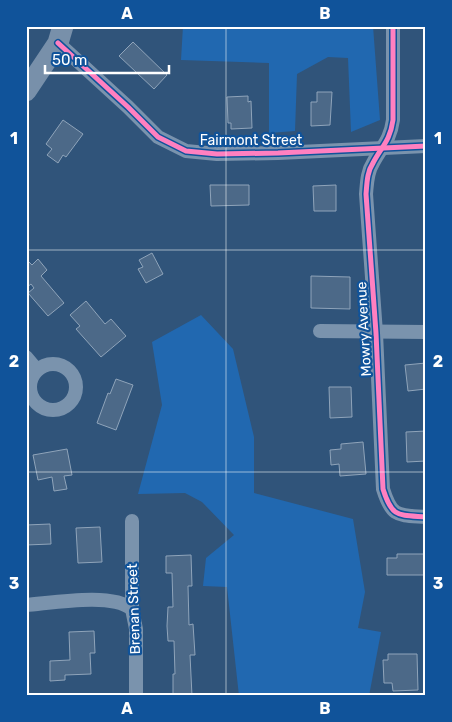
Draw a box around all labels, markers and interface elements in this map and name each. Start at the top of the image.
text: A [121,4,133,23]
text: B [319,4,331,23]
scale bar [45,42,169,74]
text: 50 m [52,51,87,69]
text: 1 [10,129,18,148]
text: 1 [434,129,442,148]
street label: Fairmont Street [200,132,303,149]
street label: Mowry Avenue [353,281,375,377]
text: 2 [9,352,19,371]
text: 2 [433,352,443,371]
street label: Brenan Street [124,563,144,655]
text: 3 [9,574,19,593]
text: 3 [433,574,443,593]
text: A [121,699,133,718]
text: B [319,699,331,718]

